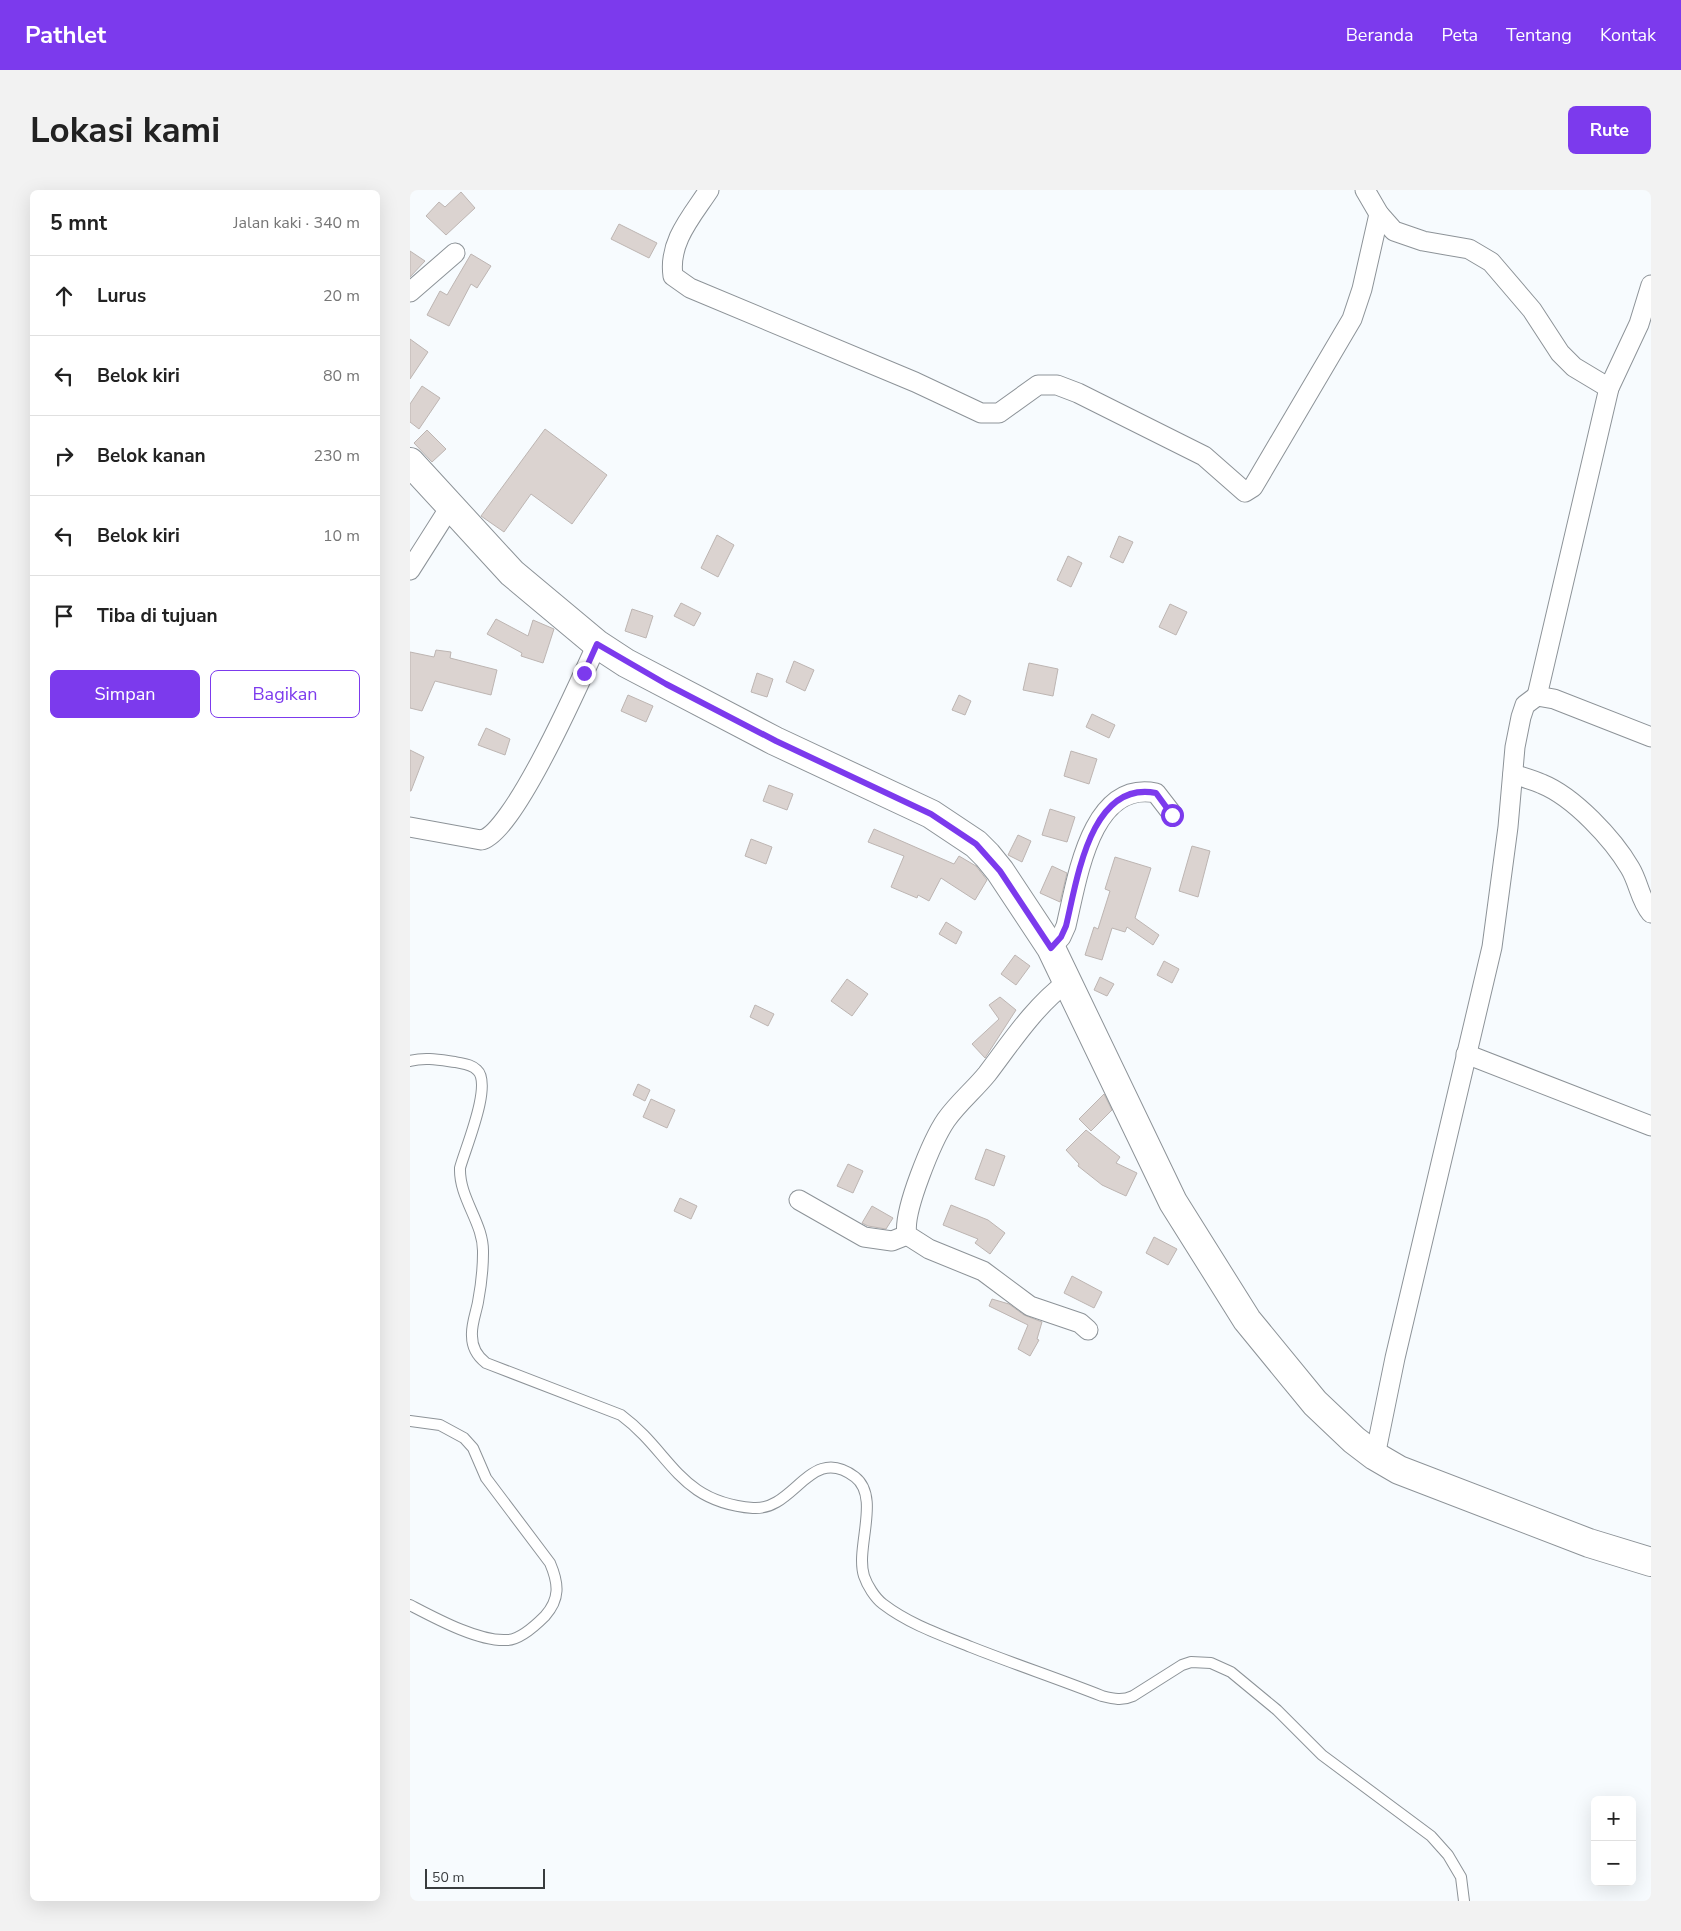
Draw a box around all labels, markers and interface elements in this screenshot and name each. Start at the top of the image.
text: Pathlet [25,19,106,51]
text: Beranda [1346,23,1414,47]
text: Peta [1442,23,1478,47]
text: Tentang [1506,23,1572,47]
text: Kontak [1600,23,1656,47]
button: Rute [1568,106,1651,154]
text: Lokasi kami [30,107,220,154]
text: 5 mnt [50,209,107,237]
text: Jalan kaki · 340 m [233,212,360,234]
icon: ahead [50,282,78,310]
text: Lurus [97,283,146,309]
text: 20 m [323,285,360,307]
icon: left [50,362,78,390]
text: Belok kiri [97,363,180,389]
text: 80 m [323,365,360,387]
icon: right [50,442,78,470]
text: Belok kanan [97,443,206,469]
text: 230 m [313,445,360,467]
icon: left [50,522,78,550]
text: Belok kiri [97,523,180,549]
text: 10 m [323,525,360,547]
icon: arrive [50,602,78,630]
text: Tiba di tujuan [97,603,218,629]
route end [573,662,596,685]
button: Simpan [50,670,200,718]
button: Bagikan [210,670,360,718]
route start [1161,804,1184,827]
map controls [1591,1796,1636,1886]
button: + [1591,1796,1636,1841]
button: − [1591,1841,1636,1886]
scale bar [425,1866,545,1889]
text: 50 m [432,1868,464,1887]

